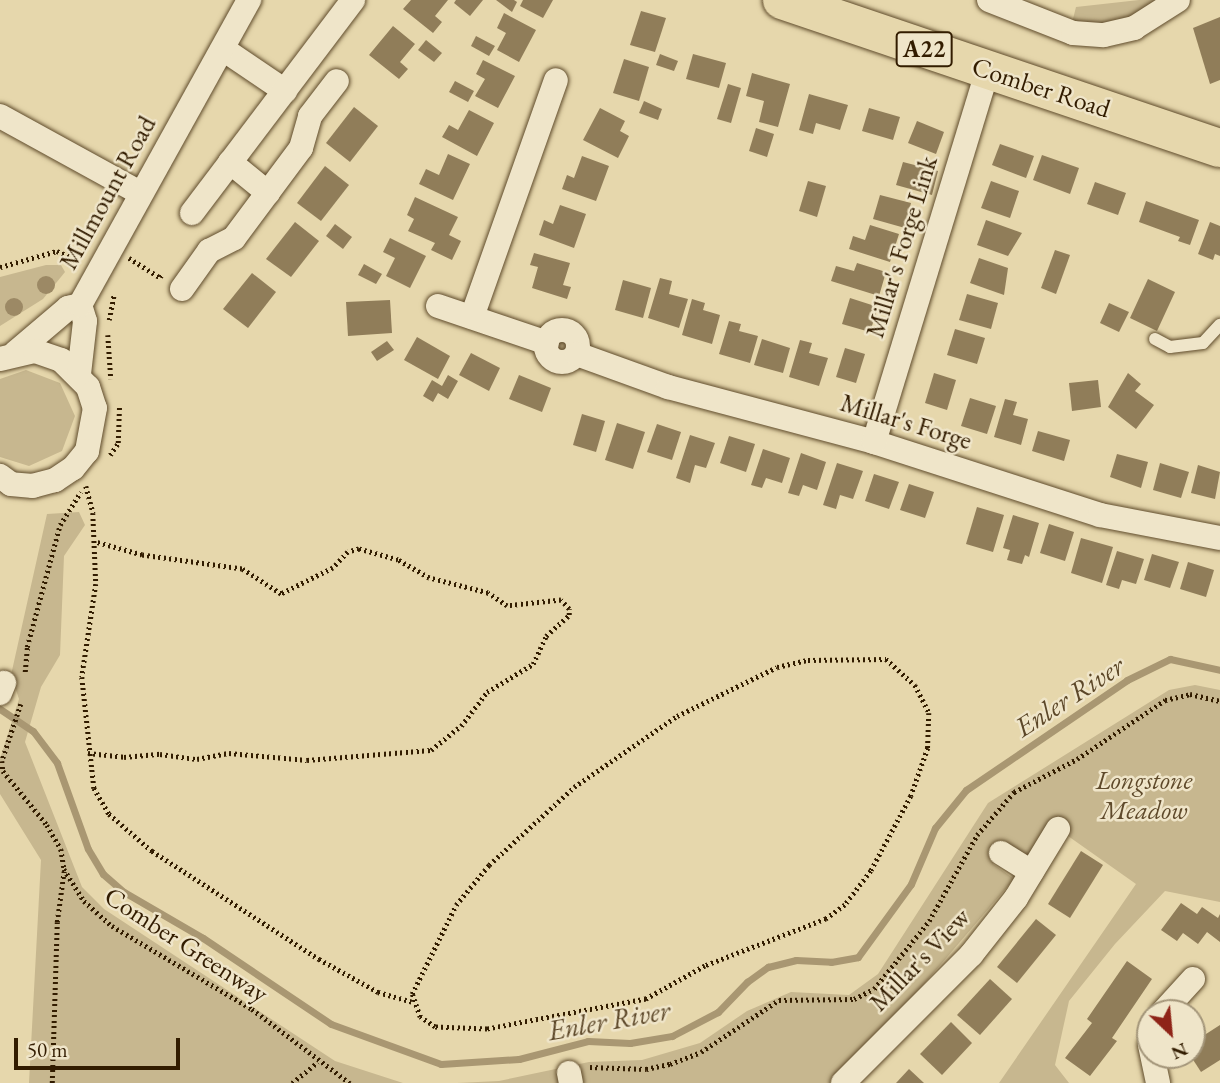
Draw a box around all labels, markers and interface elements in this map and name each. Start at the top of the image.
road number: A22 [894,28,954,70]
street label: Comber Road [968,51,1114,125]
street label: Millmount Road [53,111,163,275]
street label: Millar's Forge Link [860,152,944,342]
street label: Millar's Forge [837,387,975,457]
water label: Enler River [1008,648,1130,744]
park label: Longstone Meadow [1096,765,1192,826]
street label: Comber Greenway [98,881,274,1009]
street label: Millar's View [863,902,977,1018]
water label: Enler River [545,993,673,1047]
north arrow [1136,999,1206,1069]
scale bar [18,1024,184,1068]
text: 50 m [27,1036,68,1063]
text: N [1167,1037,1192,1066]

